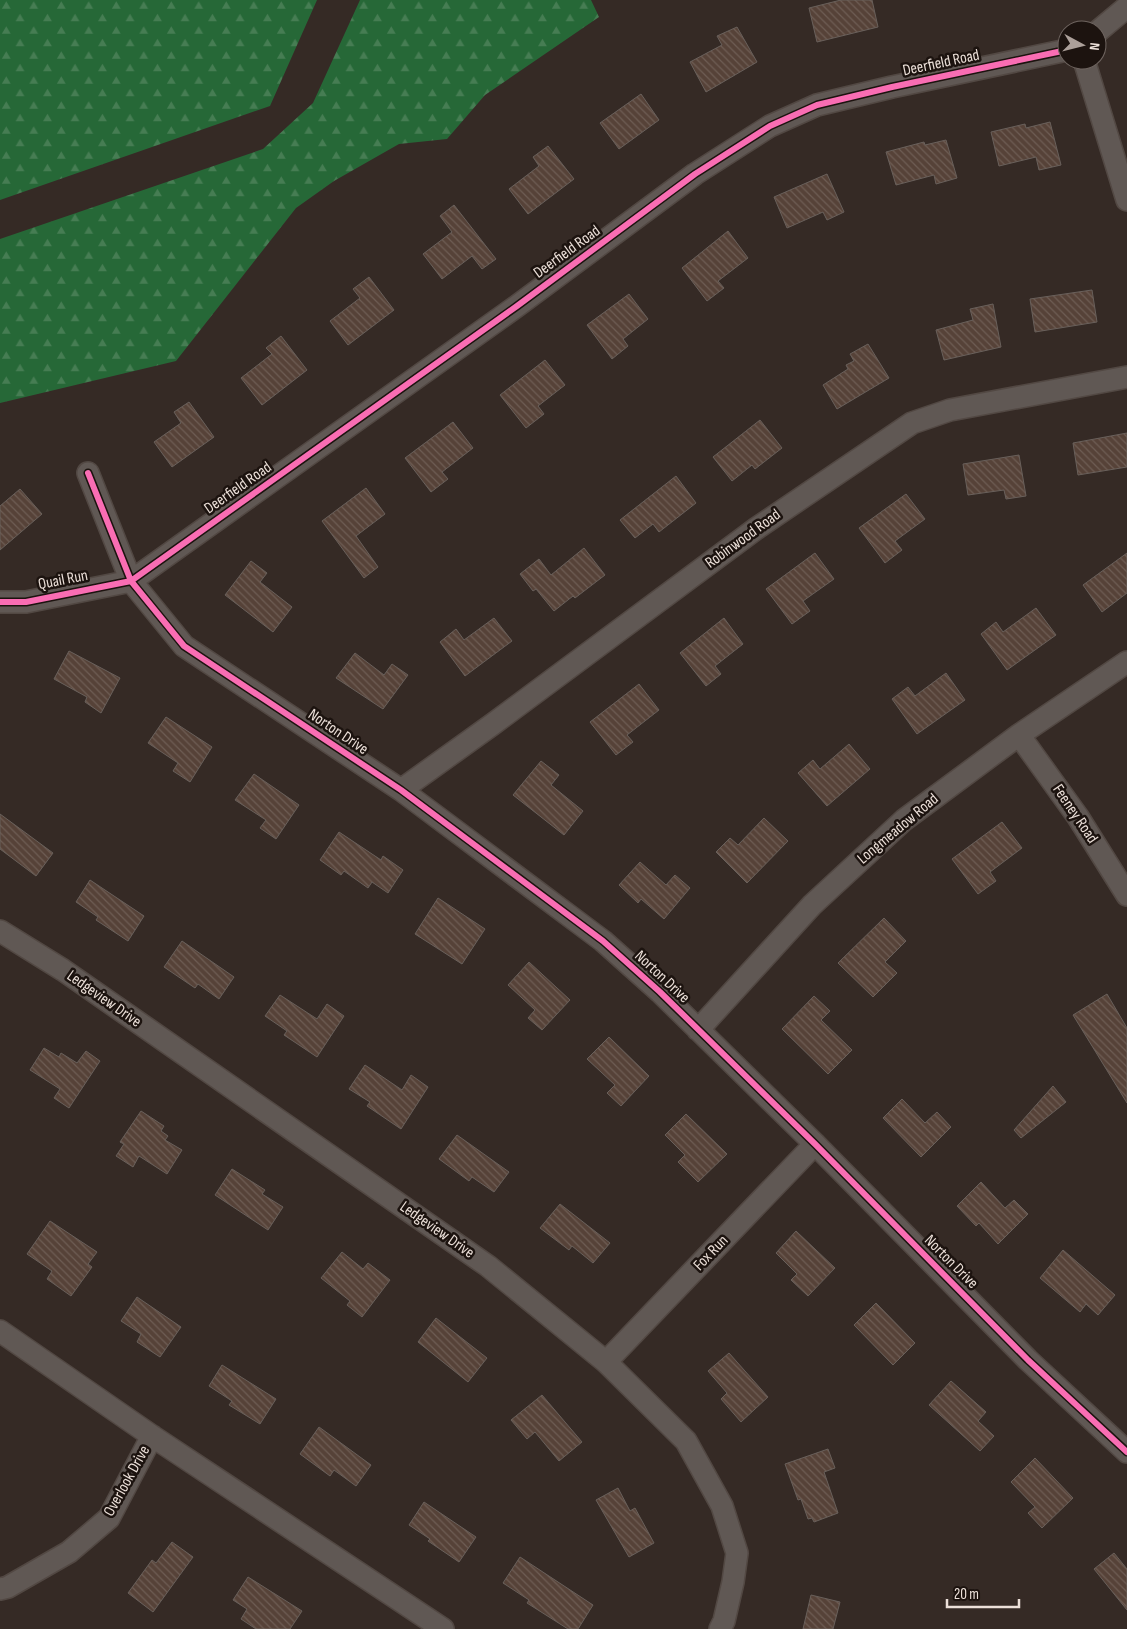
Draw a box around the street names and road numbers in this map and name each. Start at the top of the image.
street label: Deerfield Road [901,46,981,80]
street label: Deerfield Road [530,221,604,283]
street label: Deerfield Road [201,458,275,518]
street label: Robinwood Road [702,505,784,573]
street label: Quail Run [37,566,89,594]
street label: Norton Drive [304,705,372,759]
street label: Feeney Road [1048,781,1102,847]
street label: Longmeadow Road [854,790,942,868]
street label: Norton Drive [631,947,693,1007]
street label: Ledgeview Drive [63,966,145,1032]
street label: Ledgeview Drive [396,1197,478,1263]
street label: Fox Run [690,1231,732,1275]
street label: Norton Drive [920,1231,982,1293]
street label: Overlook Drive [100,1442,154,1520]

